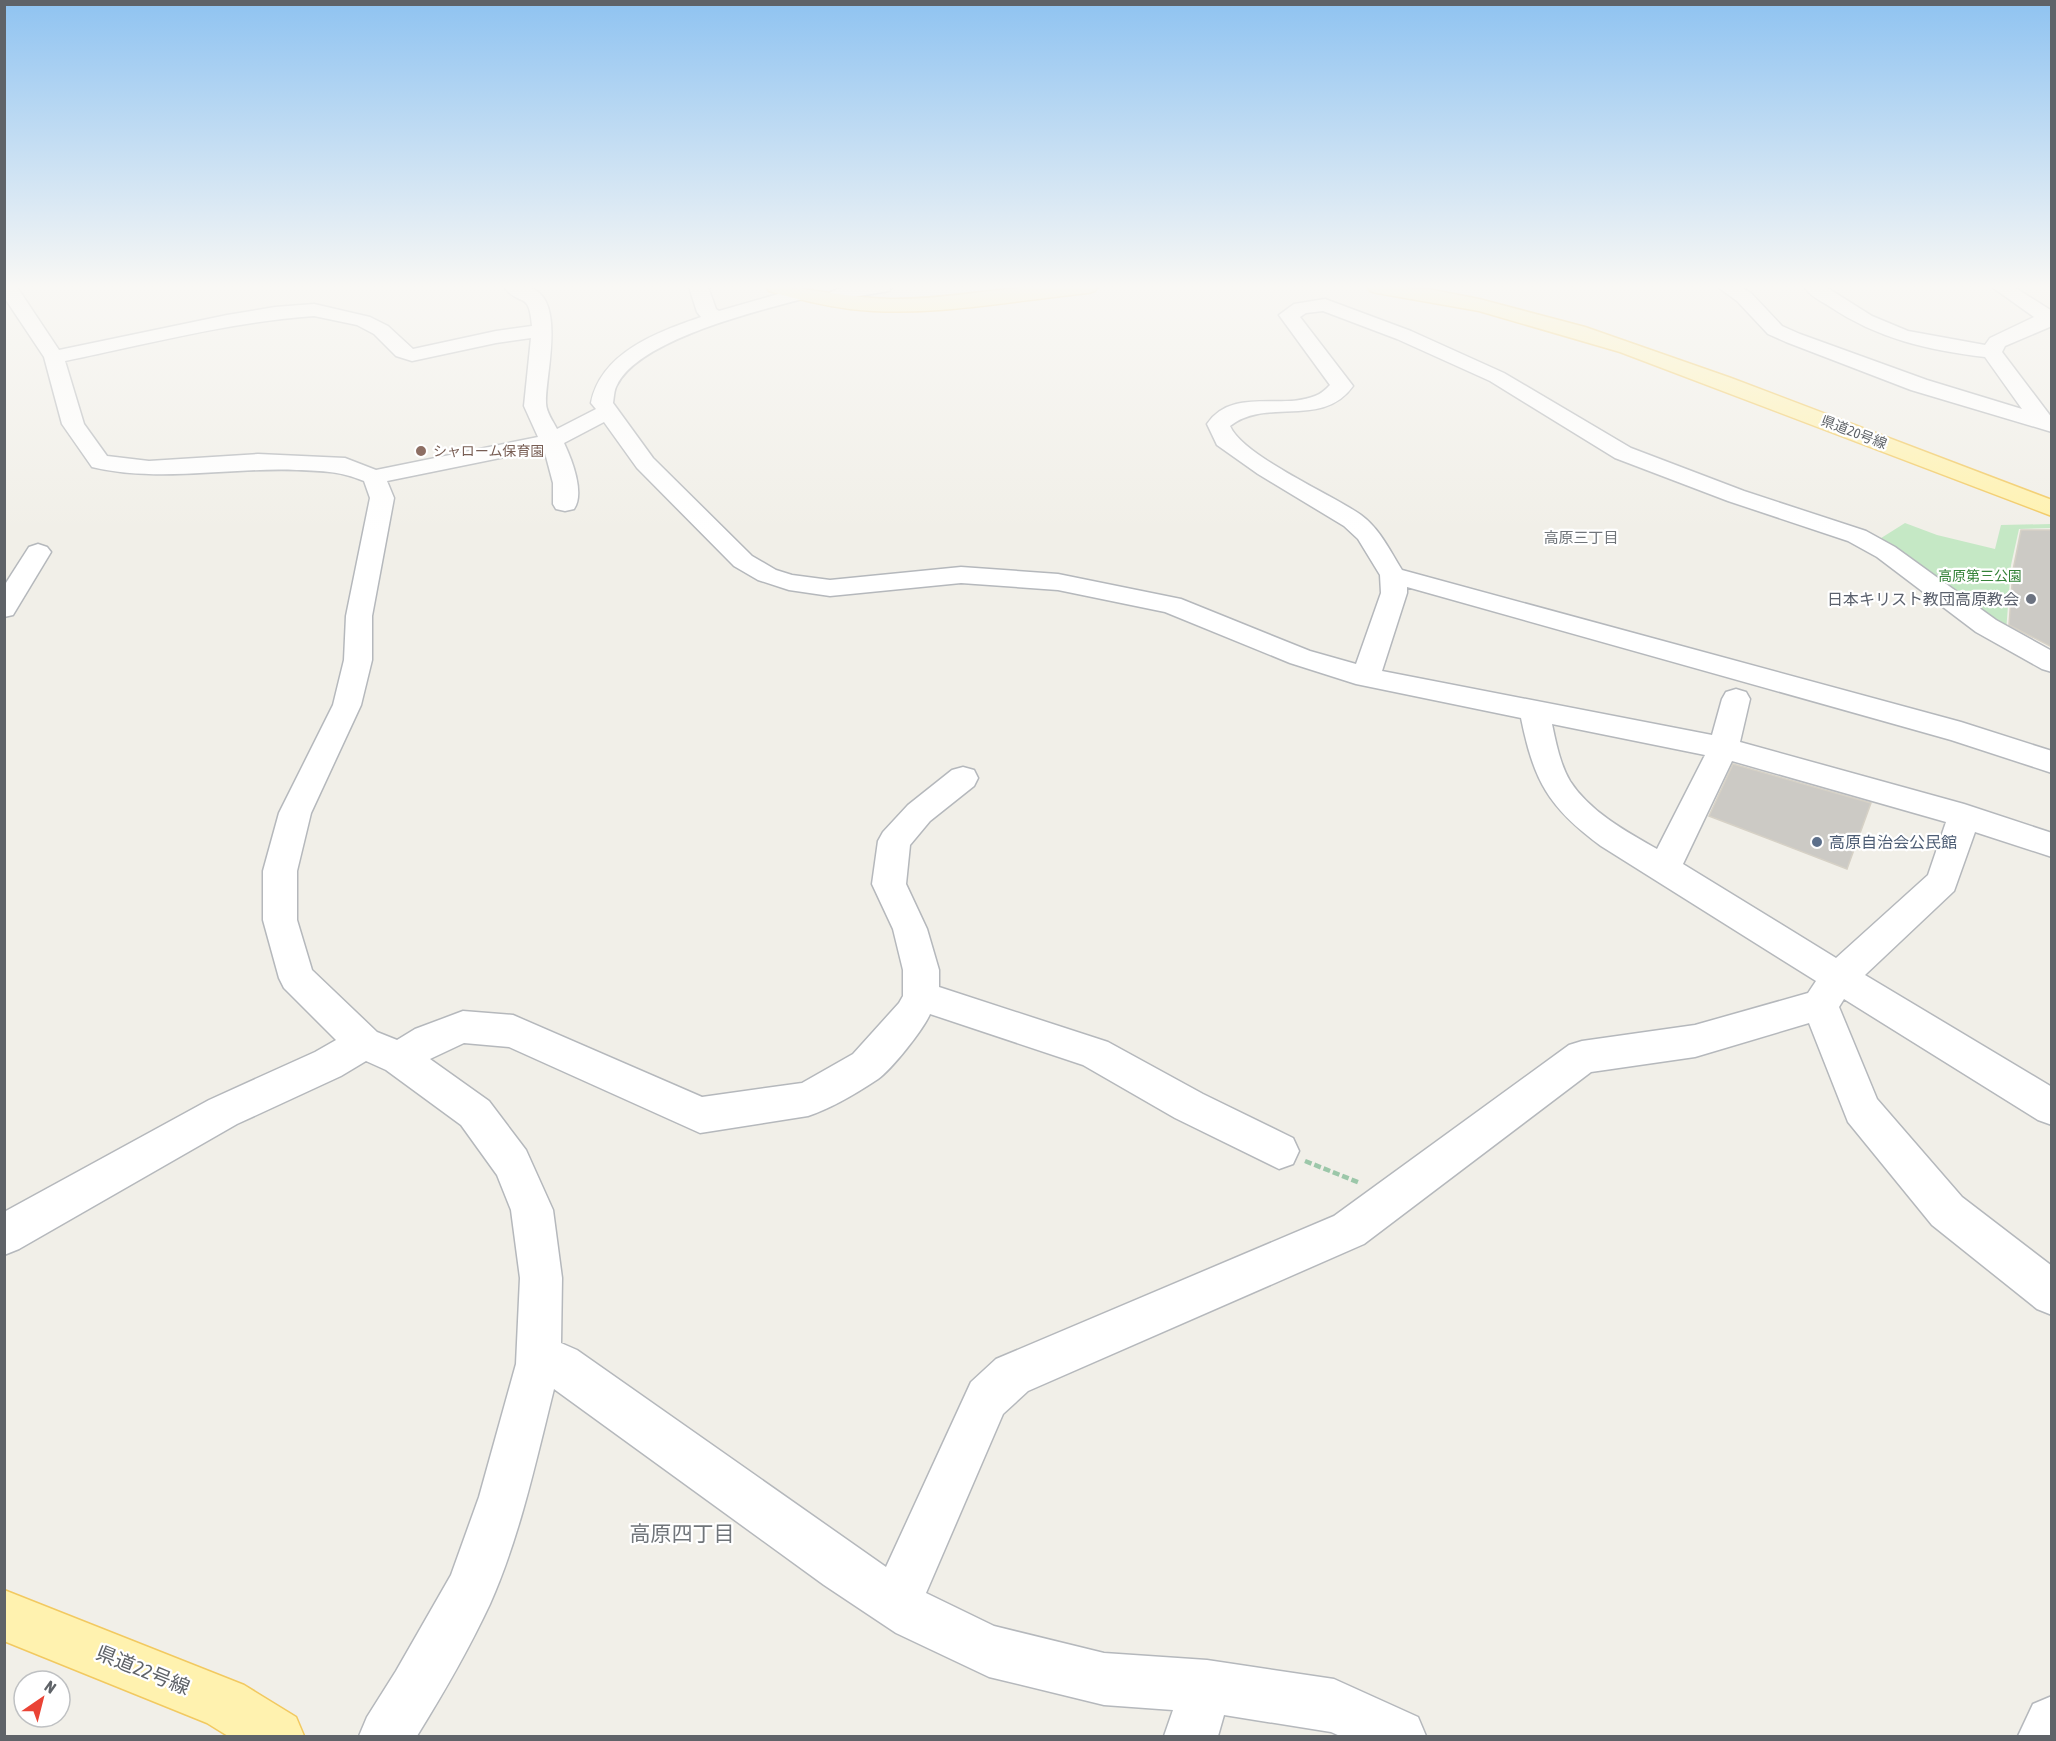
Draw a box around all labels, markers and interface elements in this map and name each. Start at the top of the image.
street label: 県道20号線 [1819,412,1889,452]
place label: シャローム保育園 [433,443,545,459]
marker: シャローム保育園 [414,444,428,458]
district label: 高原三丁目 [1543,529,1619,546]
park label: 高原第三公園 [1938,568,2022,584]
place label: 日本キリスト教団高原教会 [1827,590,2019,608]
marker: 日本キリスト教団高原教会 [2024,592,2038,606]
place label: 高原自治会公民館 [1829,833,1957,851]
marker: 高原自治会公民館 [1810,835,1824,849]
district label: 高原四丁目 [630,1521,735,1545]
street label: 県道22号線 [93,1640,193,1699]
north arrow [12,1669,72,1729]
text: N [42,1677,60,1697]

